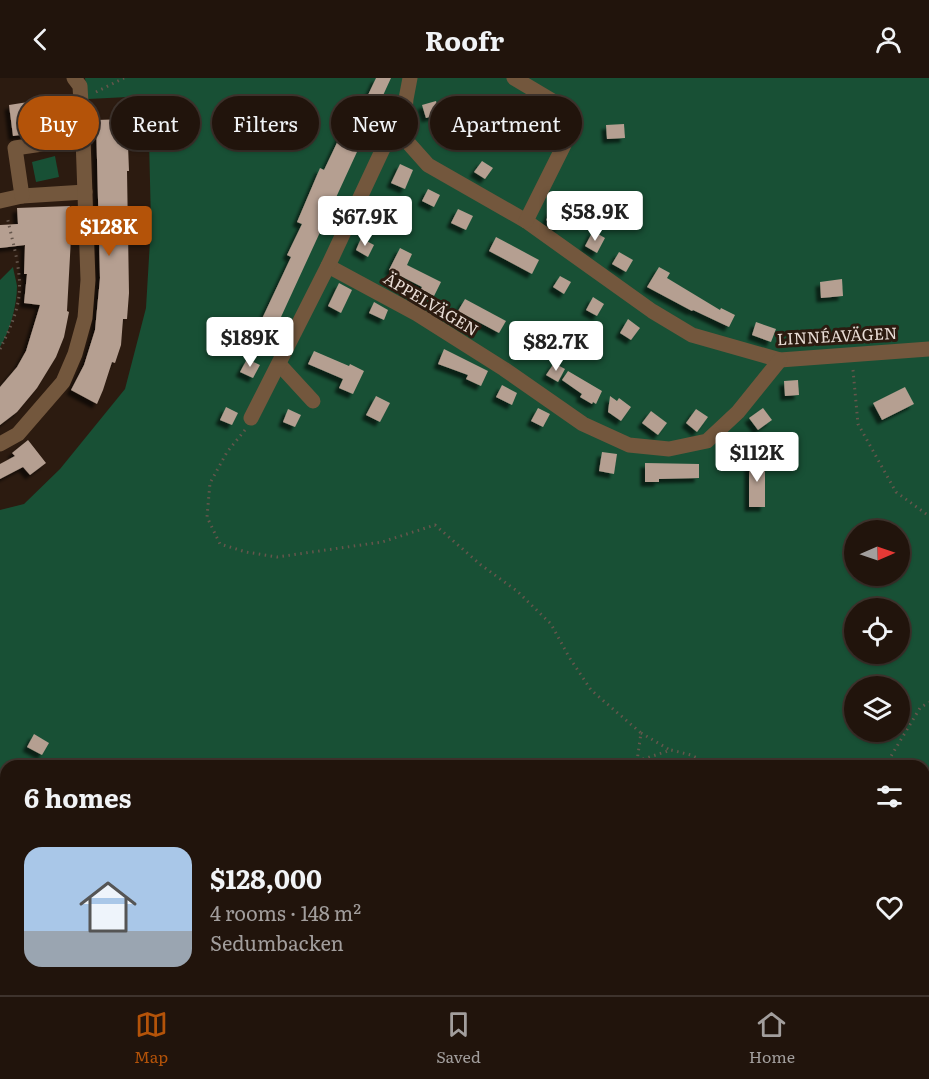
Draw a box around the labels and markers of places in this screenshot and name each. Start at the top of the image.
pin: $58.9K [546,191,644,242]
pin: $67.9K [316,196,414,247]
pin: $128K [67,206,151,257]
pin: $189K [208,317,292,368]
pin: $82.7K [507,321,605,372]
pin: $112K [715,432,799,483]

